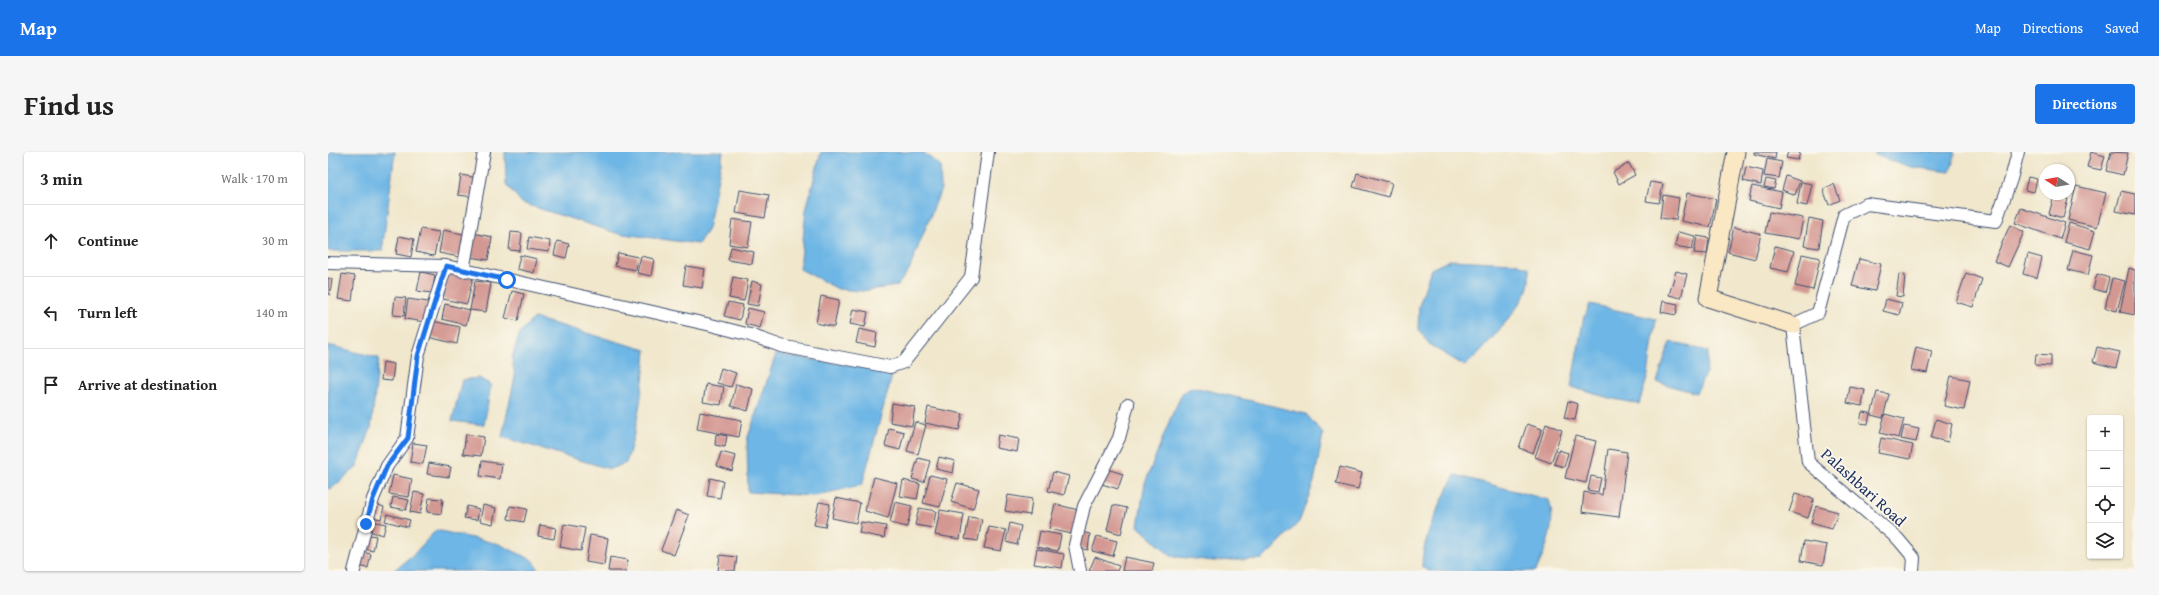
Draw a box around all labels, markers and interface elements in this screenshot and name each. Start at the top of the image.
text: Map [20,14,57,42]
text: Map [1975,18,2001,38]
text: Directions [2023,18,2083,38]
text: Saved [2105,18,2139,38]
text: Find us [24,84,114,125]
button: Directions [2035,84,2135,124]
north arrow [2039,164,2075,200]
text: 3 min [40,166,82,191]
text: Walk · 170 m [221,169,288,188]
icon: ahead [40,230,62,252]
text: Continue [78,230,139,251]
text: 30 m [262,231,288,250]
route start [498,271,516,289]
icon: left [40,302,62,324]
text: Turn left [78,302,137,323]
text: 140 m [256,303,288,322]
icon: arrive [40,374,62,396]
text: Arrive at destination [78,374,217,395]
map controls [2087,415,2123,559]
button: + [2087,415,2123,451]
street label: Palashbari Road [1816,442,1912,532]
button: − [2087,451,2123,487]
button: locate [2087,487,2123,523]
route end [357,515,375,533]
button: layers [2087,523,2123,559]

